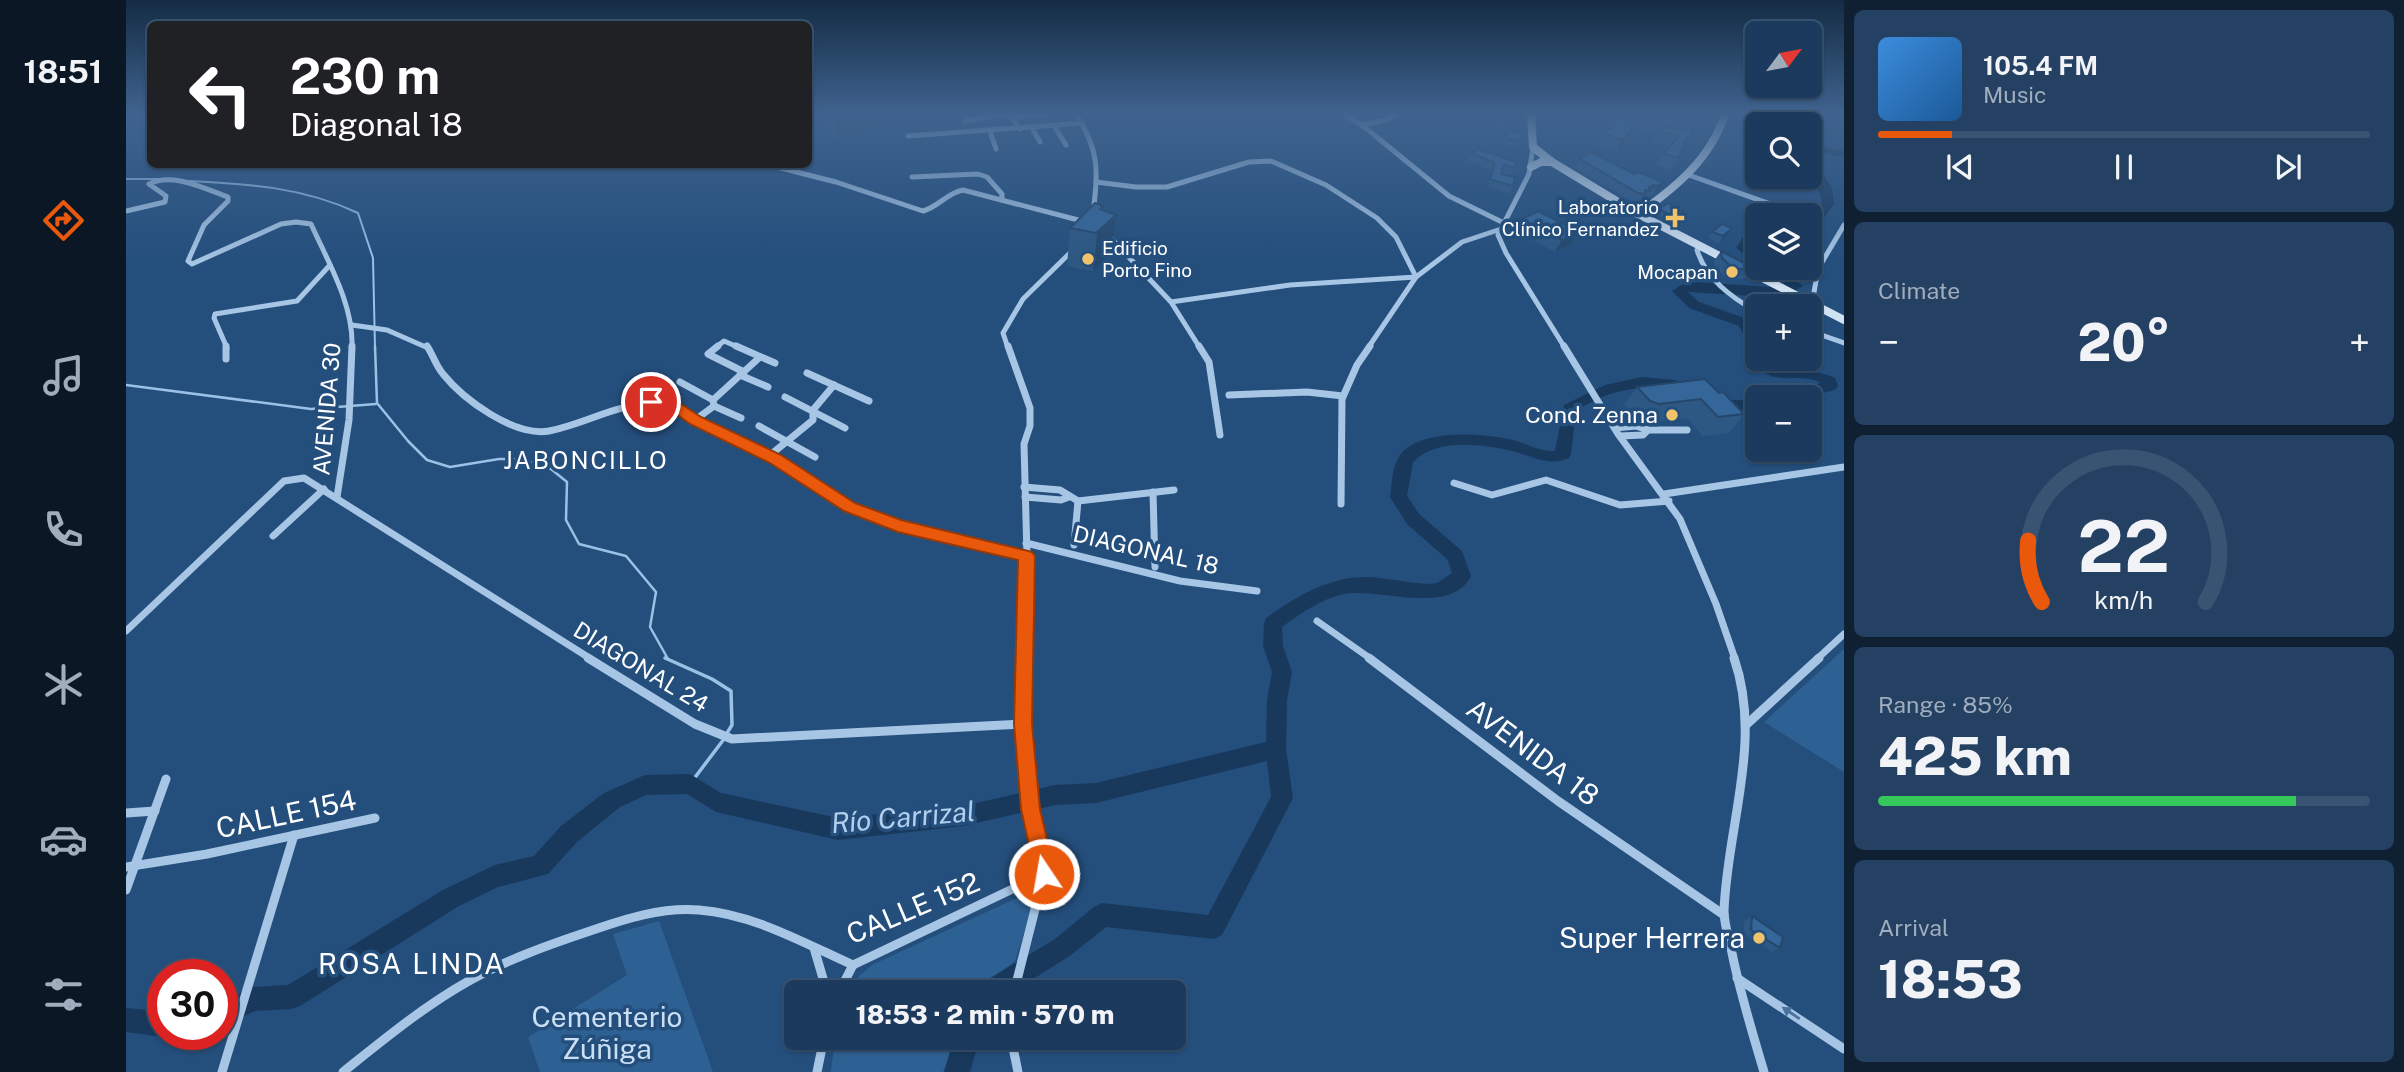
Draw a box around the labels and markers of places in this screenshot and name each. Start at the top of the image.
place label: Laboratorio Clínico Fernandez [1502,196,1659,240]
marker: Laboratorio Clínico Fernandez [1665,208,1685,228]
place label: Edificio Porto Fino [1102,237,1192,281]
marker: Edificio Porto Fino [1080,251,1096,267]
place label: Mocapan [1637,261,1718,283]
marker: Mocapan [1724,264,1740,280]
pin [621,372,681,432]
place label: Cond. Zenna [1525,401,1658,428]
marker: Cond. Zenna [1664,407,1680,423]
place label: Super Herrera [1559,921,1745,954]
marker: Super Herrera [1751,930,1767,946]

